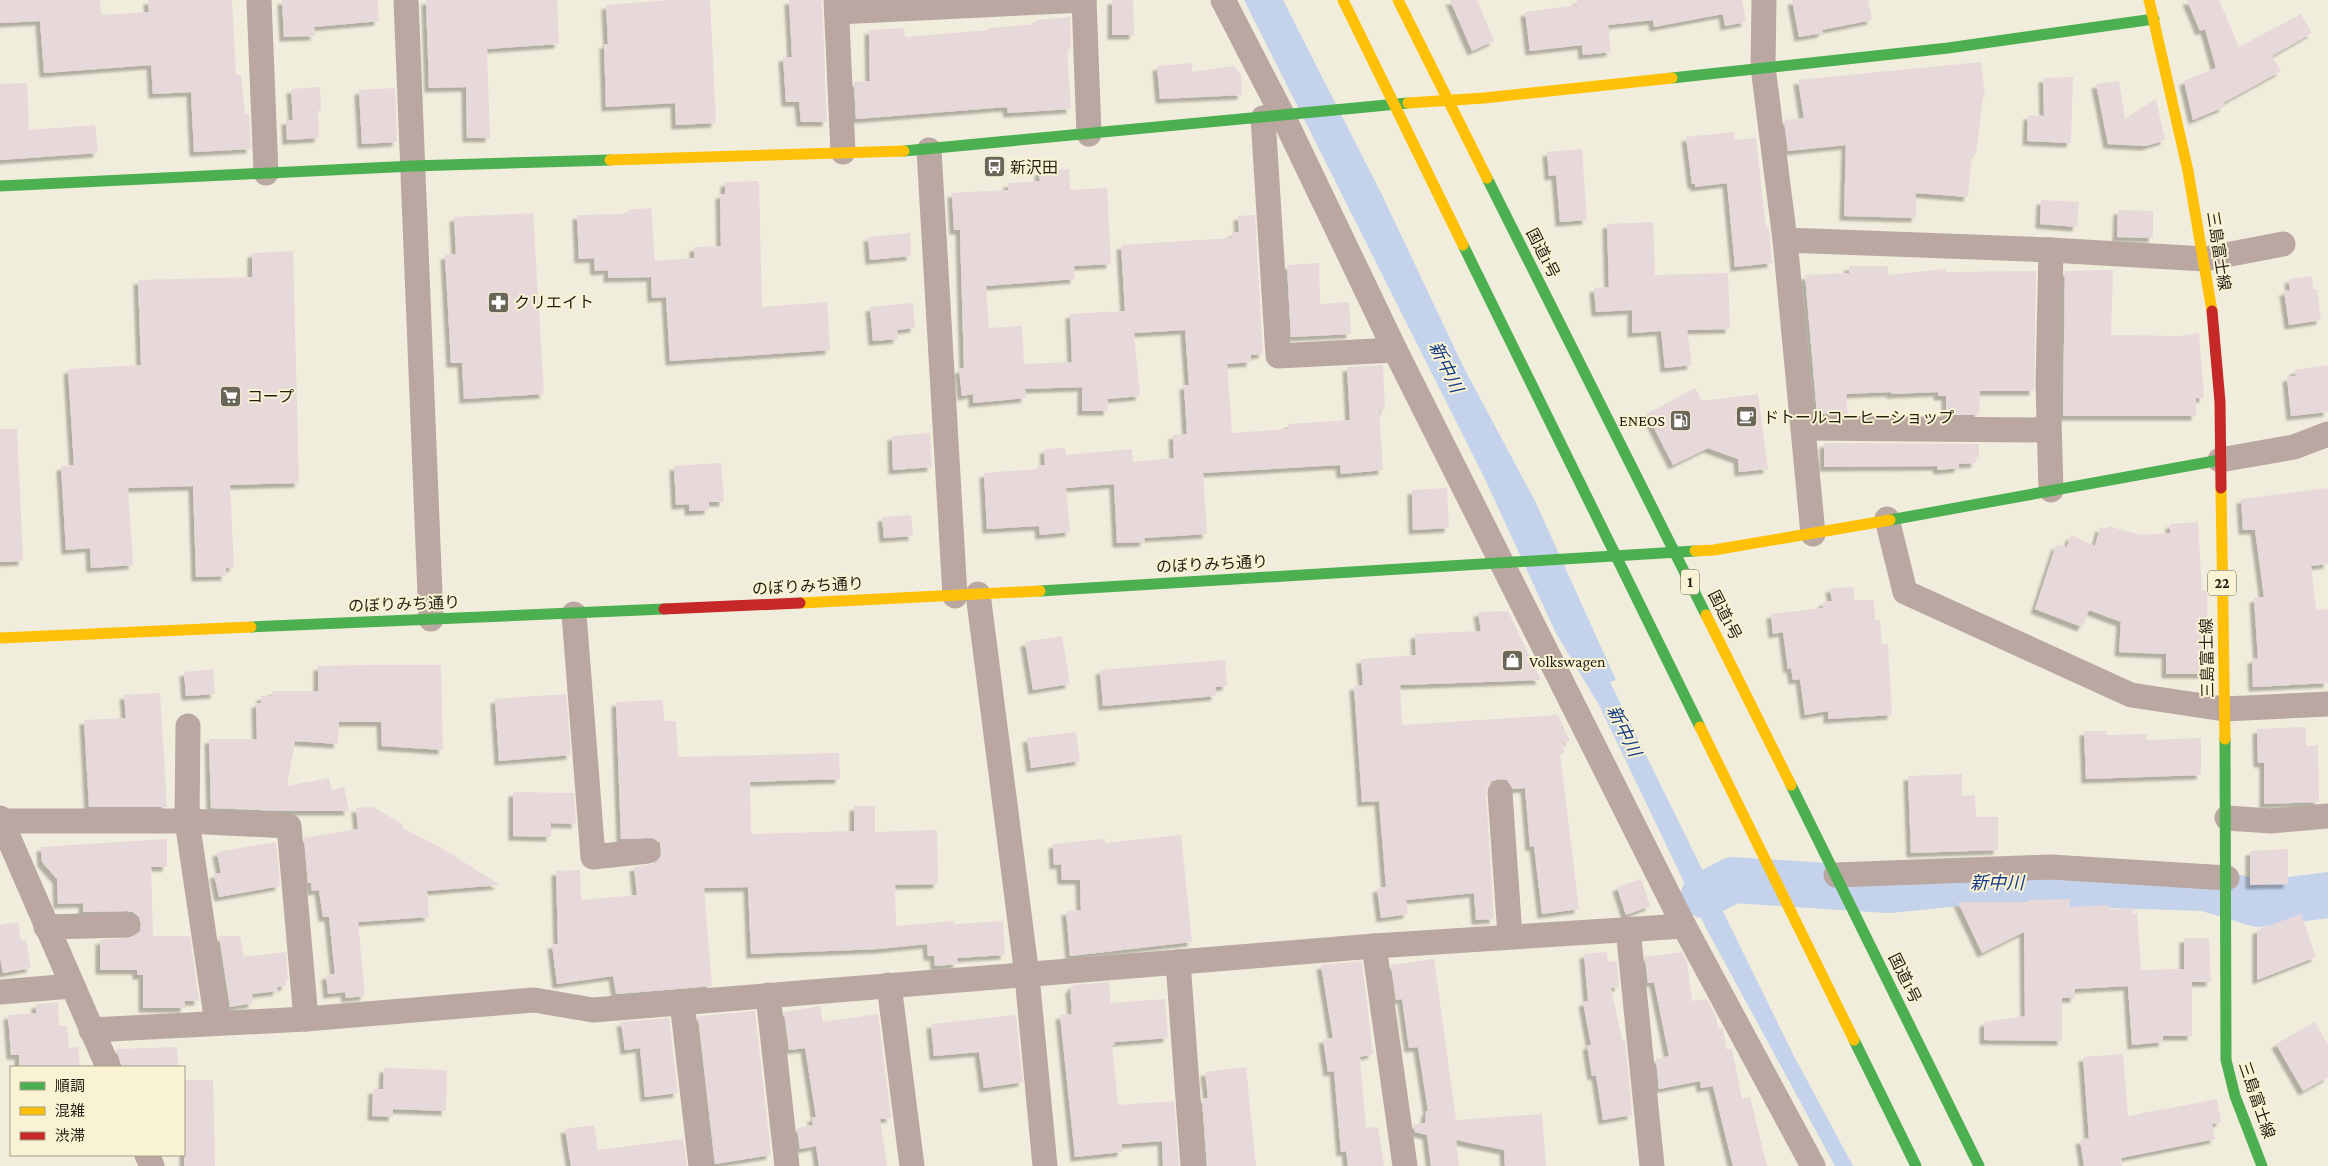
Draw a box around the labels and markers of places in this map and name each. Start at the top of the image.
bus stop icon: 新沢田 [982,155,1006,179]
place label: 新沢田 [1010,159,1058,176]
pharmacy icon: クリエイト [486,290,510,314]
place label: クリエイト [514,294,594,311]
supermarket icon: コープ [219,384,243,408]
place label: コープ [247,388,294,405]
cafe icon: ドトールコーヒーショップ [1735,405,1759,429]
fuel station icon: ENEOS [1669,408,1693,432]
place label: ドトールコーヒーショップ [1763,409,1954,426]
place label: ENEOS [1619,412,1665,429]
shop icon: Volkswagen [1501,649,1525,673]
place label: Volkswagen [1529,653,1606,671]

